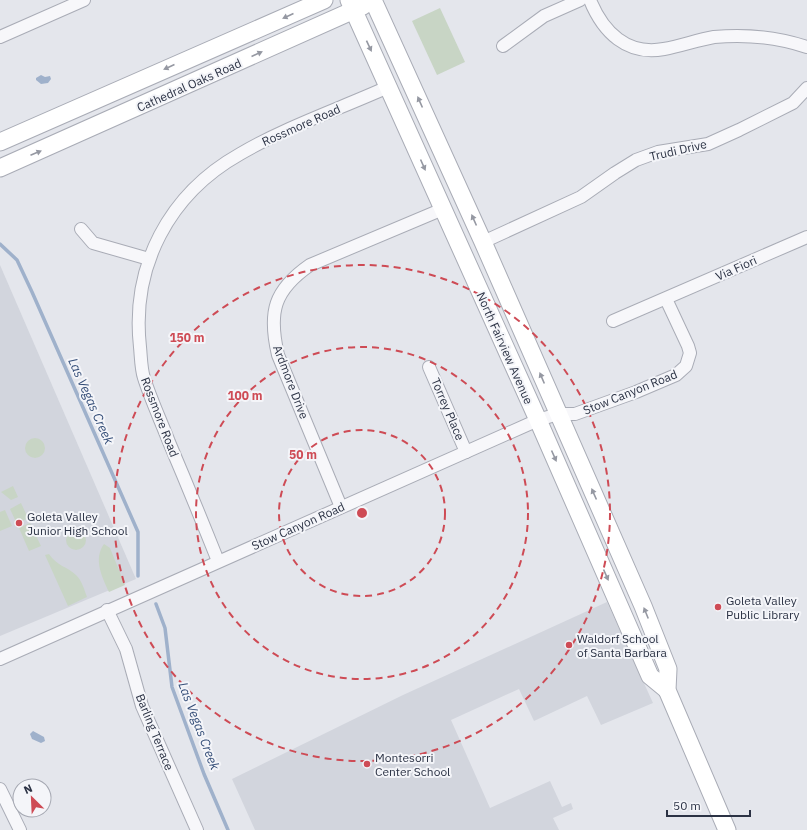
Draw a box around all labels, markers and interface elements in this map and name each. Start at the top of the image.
one-way arrow [282,13,294,19]
one-way arrow [367,41,373,53]
one-way arrow [251,51,263,57]
street label: Cathedral Oaks Road [134,55,244,115]
one-way arrow [163,64,175,71]
one-way arrow [417,96,423,108]
street label: Rossmore Road [259,101,343,149]
street label: Trudi Drive [648,136,708,164]
one-way arrow [30,150,41,156]
one-way arrow [420,159,426,170]
one-way arrow [470,214,476,226]
street label: Via Fiori [713,252,759,284]
street label: North Fairview Avenue [473,290,537,407]
text: 150 m [169,330,205,345]
street label: Ardmore Drive [270,343,312,421]
water label: Las Vegas Creek [64,355,118,447]
street label: Stow Canyon Road [581,366,679,418]
one-way arrow [539,372,545,384]
street label: Rossmore Road [138,375,182,459]
street label: Torrey Place [428,376,468,443]
text: 100 m [227,388,263,403]
text: 50 m [289,447,317,462]
one-way arrow [551,451,557,463]
one-way arrow [590,488,596,500]
street label: Stow Canyon Road [249,499,347,553]
centre of rings [355,506,369,520]
place label: Goleta Valley Junior High School [27,509,128,538]
marker: Goleta Valley Junior High School [14,518,24,528]
one-way arrow [603,570,609,581]
place label: Goleta Valley Public Library [726,593,799,622]
marker: Goleta Valley Public Library [713,602,723,612]
one-way arrow [643,607,649,619]
place label: Waldorf School of Santa Barbara [577,631,667,660]
marker: Waldorf School of Santa Barbara [564,640,574,650]
water label: Las Vegas Creek [174,680,224,773]
street label: Barling Terrace [133,692,177,773]
place label: Montesorri Center School [375,750,450,779]
marker: Montesorri Center School [362,759,372,769]
north arrow [12,778,52,818]
text: N [21,781,34,797]
scale bar [667,792,750,818]
text: 50 m [673,798,701,813]

